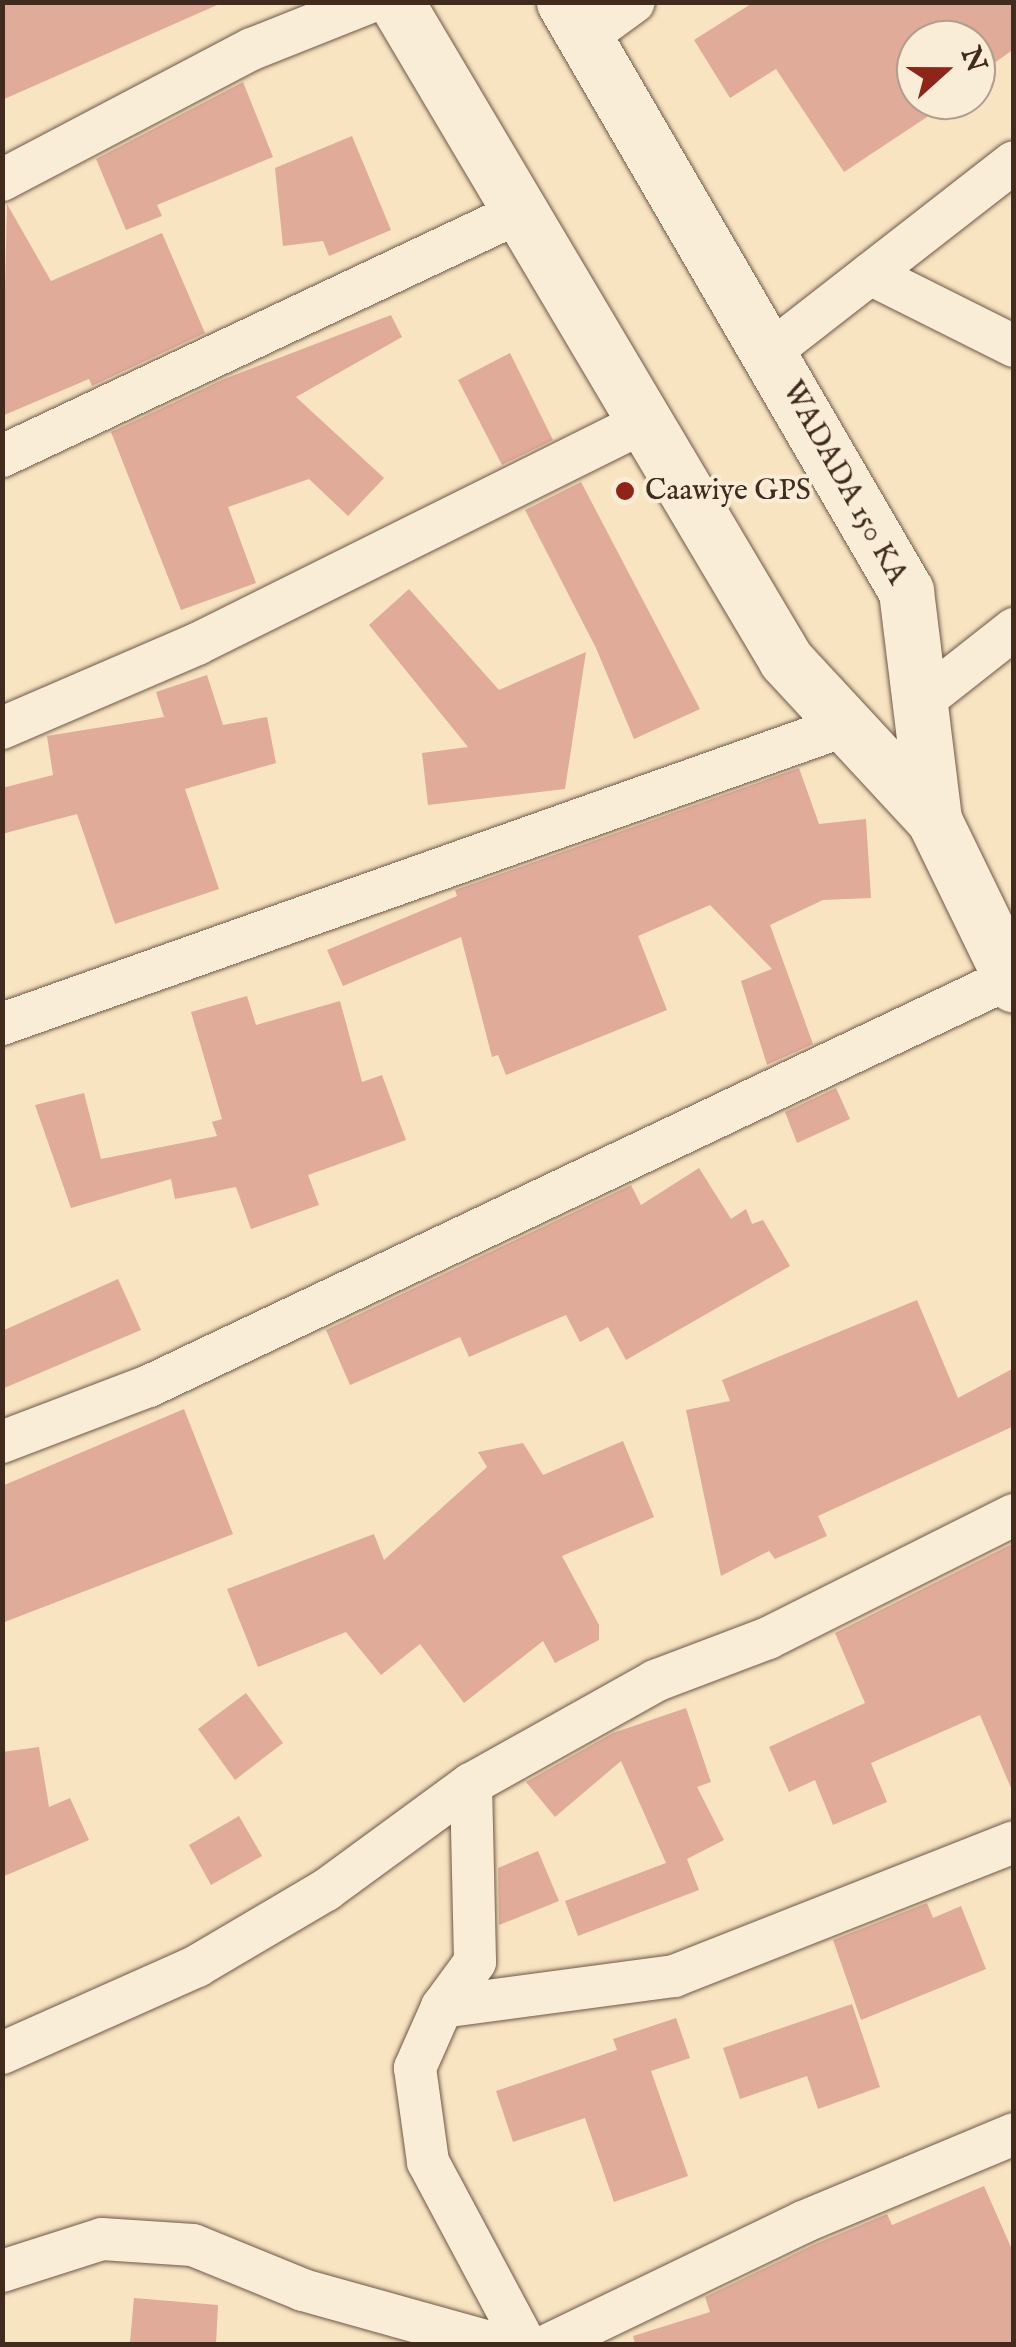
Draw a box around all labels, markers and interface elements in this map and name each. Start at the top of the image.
north arrow [896,20,996,120]
text: N [952,42,993,77]
street label: WADADA 150 KA [773,375,915,591]
place label: Caawiye GPS [645,473,811,509]
marker: Caawiye GPS [614,480,636,502]

